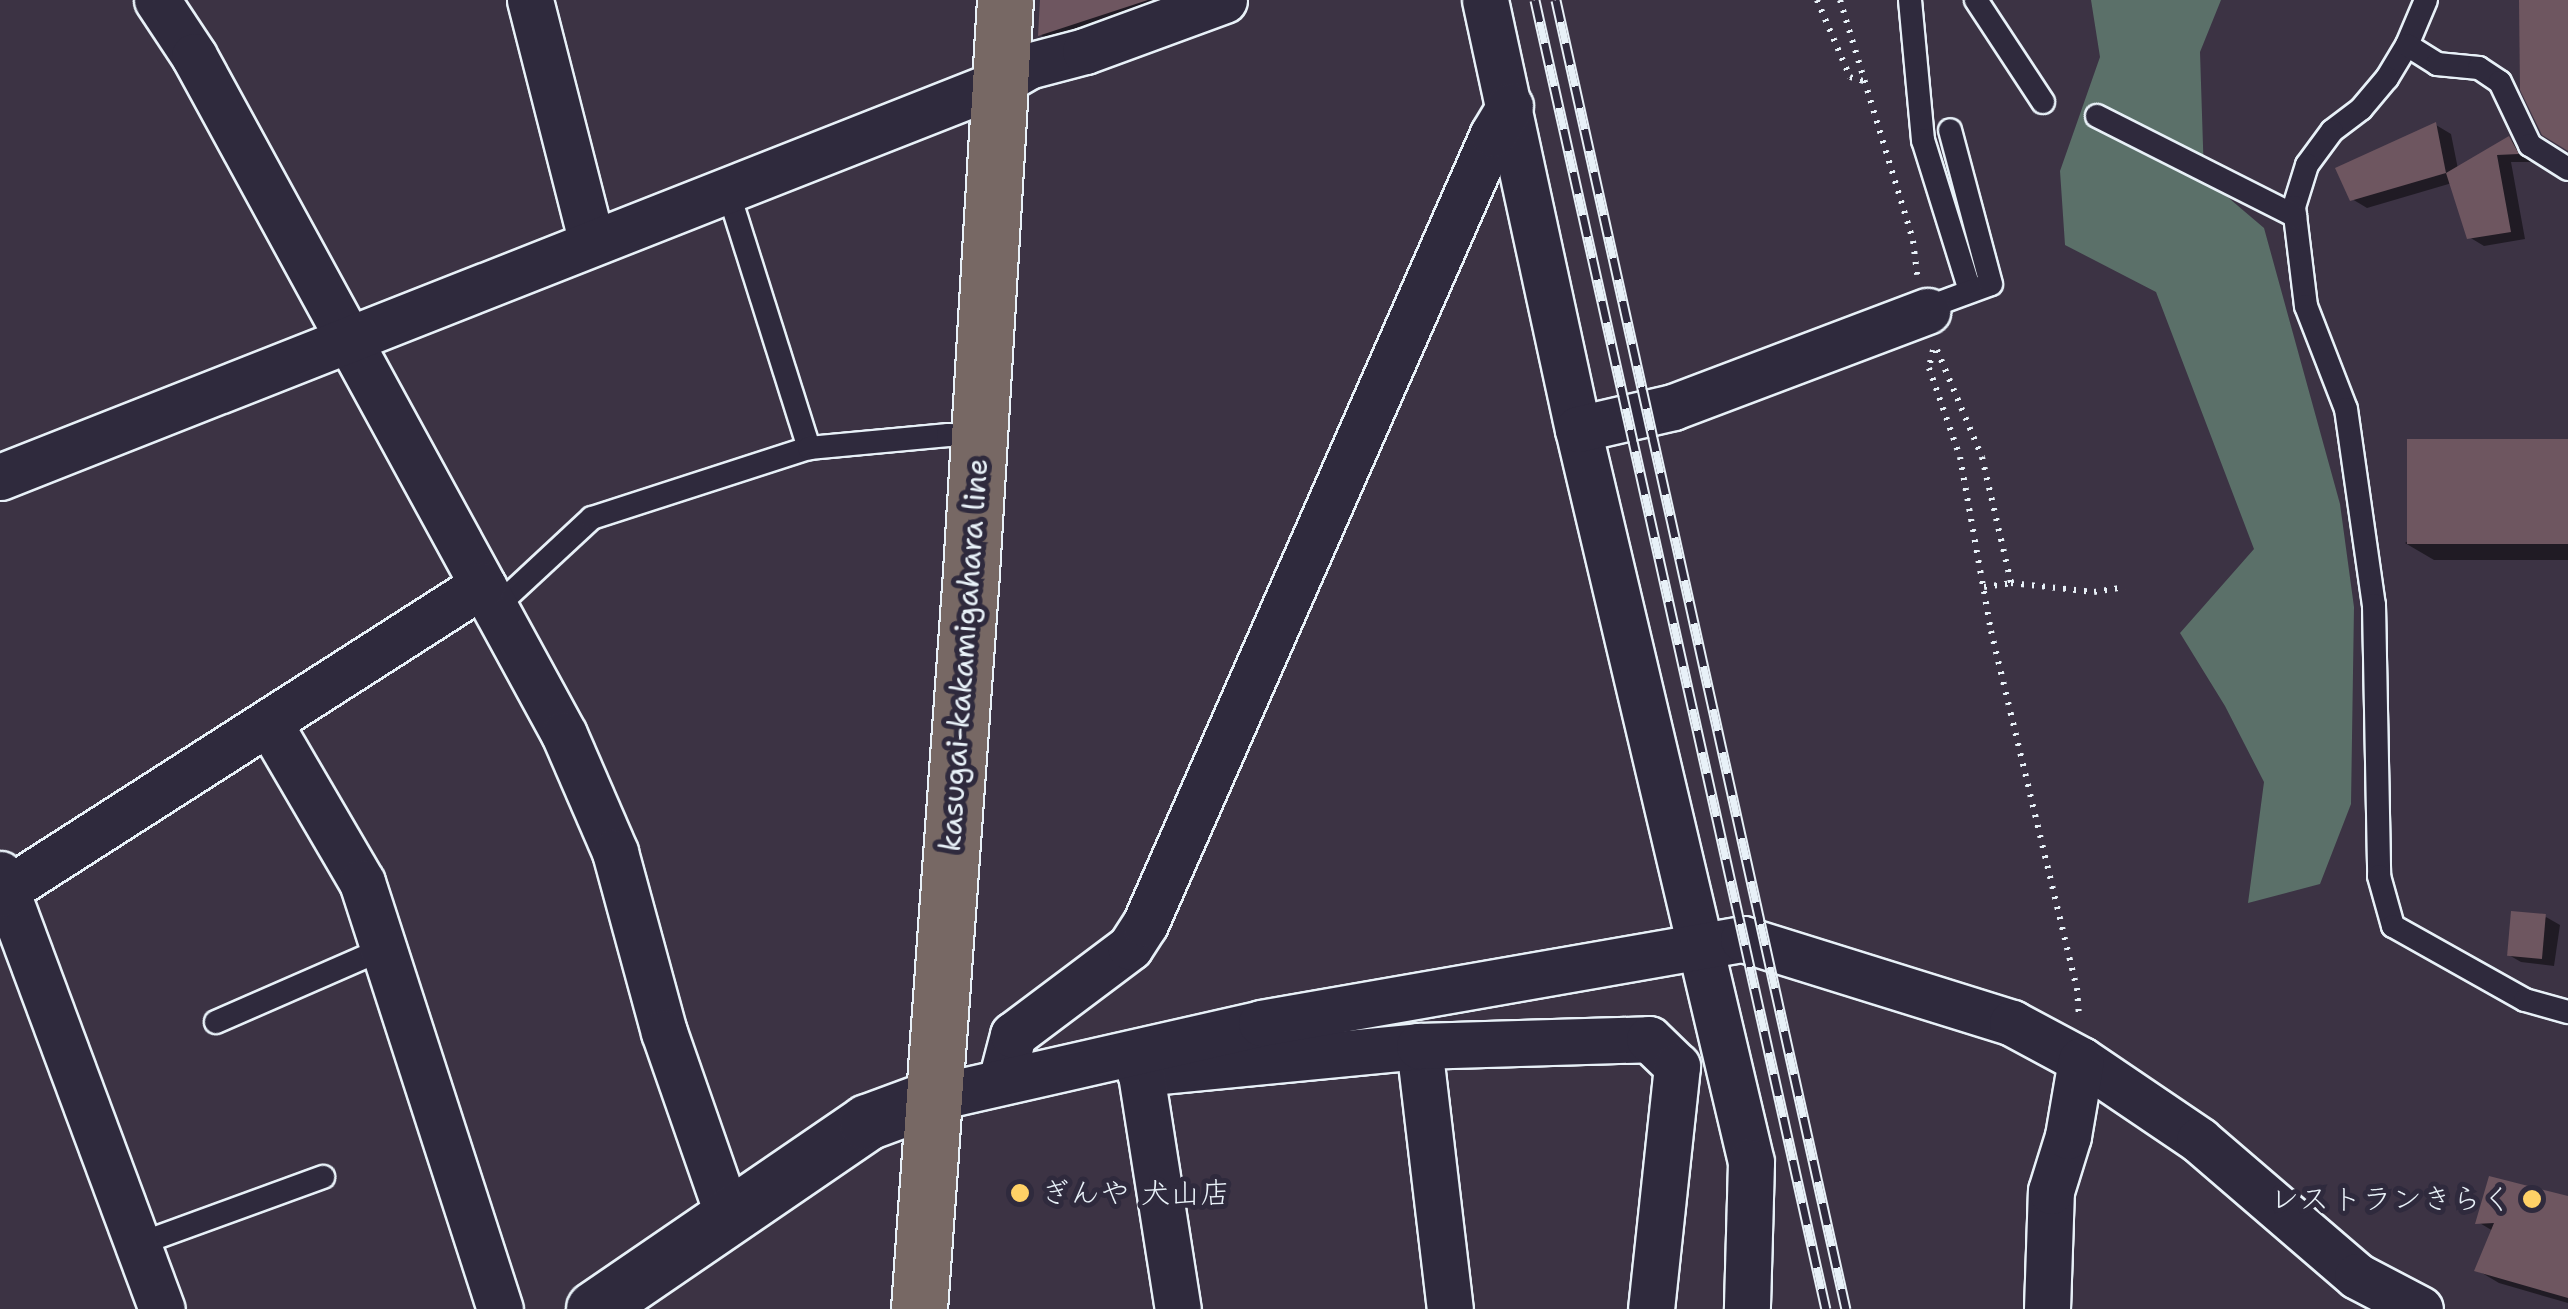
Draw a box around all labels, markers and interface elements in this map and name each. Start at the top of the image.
street label: kasugai-kakamigahara line [932,457,996,853]
place label: ぎんや 犬山店 [1040,1175,1230,1211]
place label: レストランきらく [2272,1181,2512,1217]
marker: ぎんや 犬山店 [1009,1182,1031,1204]
marker: レストランきらく [2521,1188,2543,1210]

